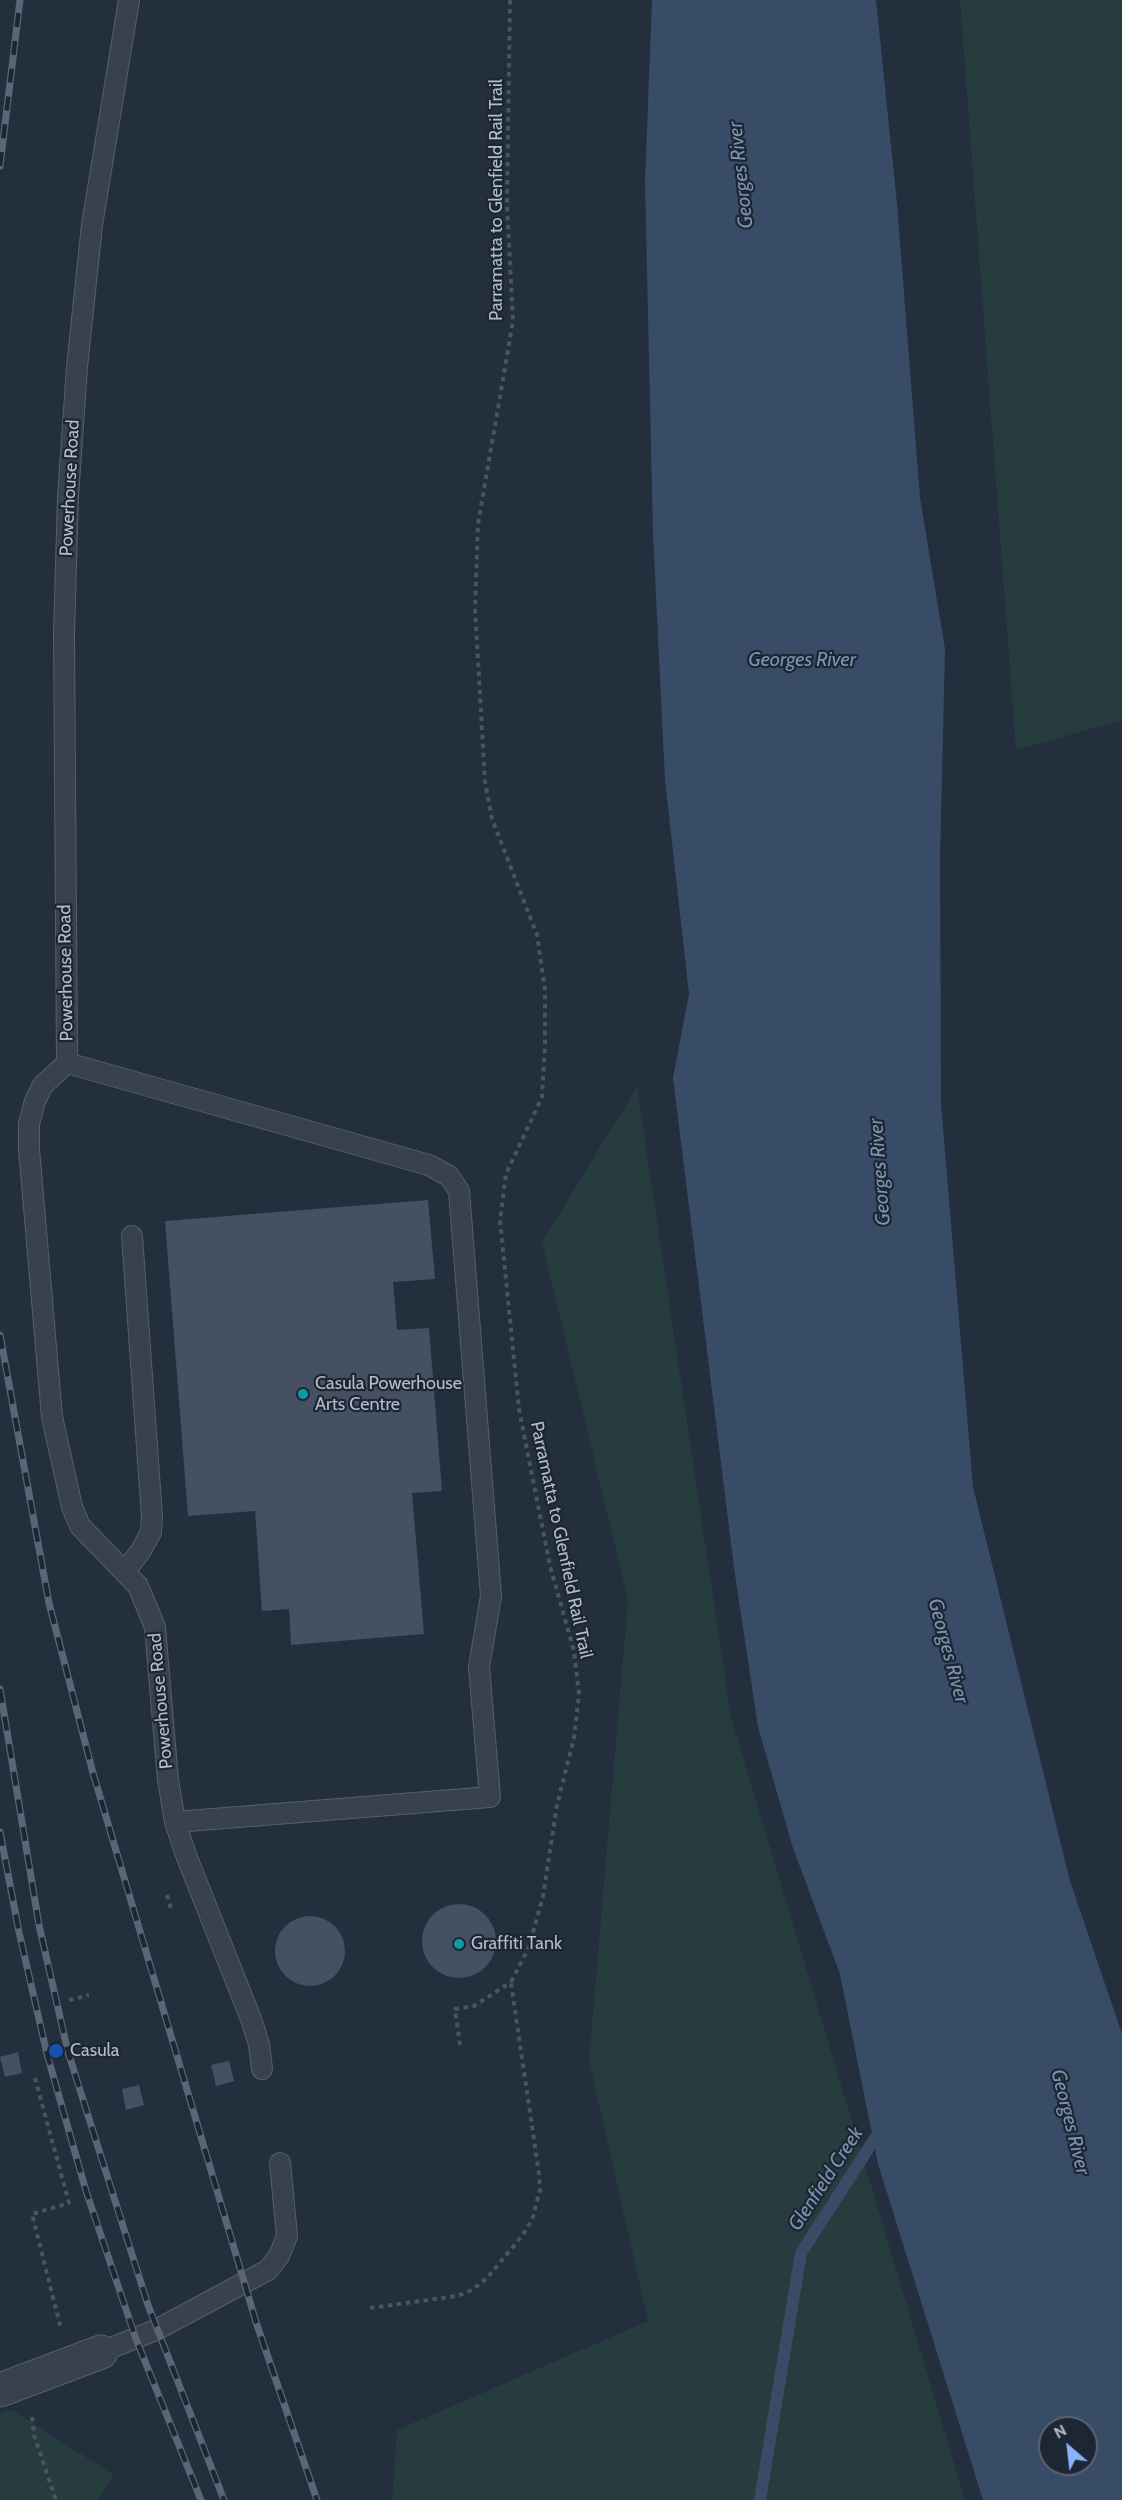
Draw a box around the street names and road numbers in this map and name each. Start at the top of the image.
street label: Parramatta to Glenfield Rail Trail [486,79,508,321]
street label: Powerhouse Road [56,419,84,557]
street label: Powerhouse Road [54,905,78,1041]
street label: Parramatta to Glenfield Rail Trail [525,1419,597,1661]
street label: Powerhouse Road [144,1632,178,1770]

